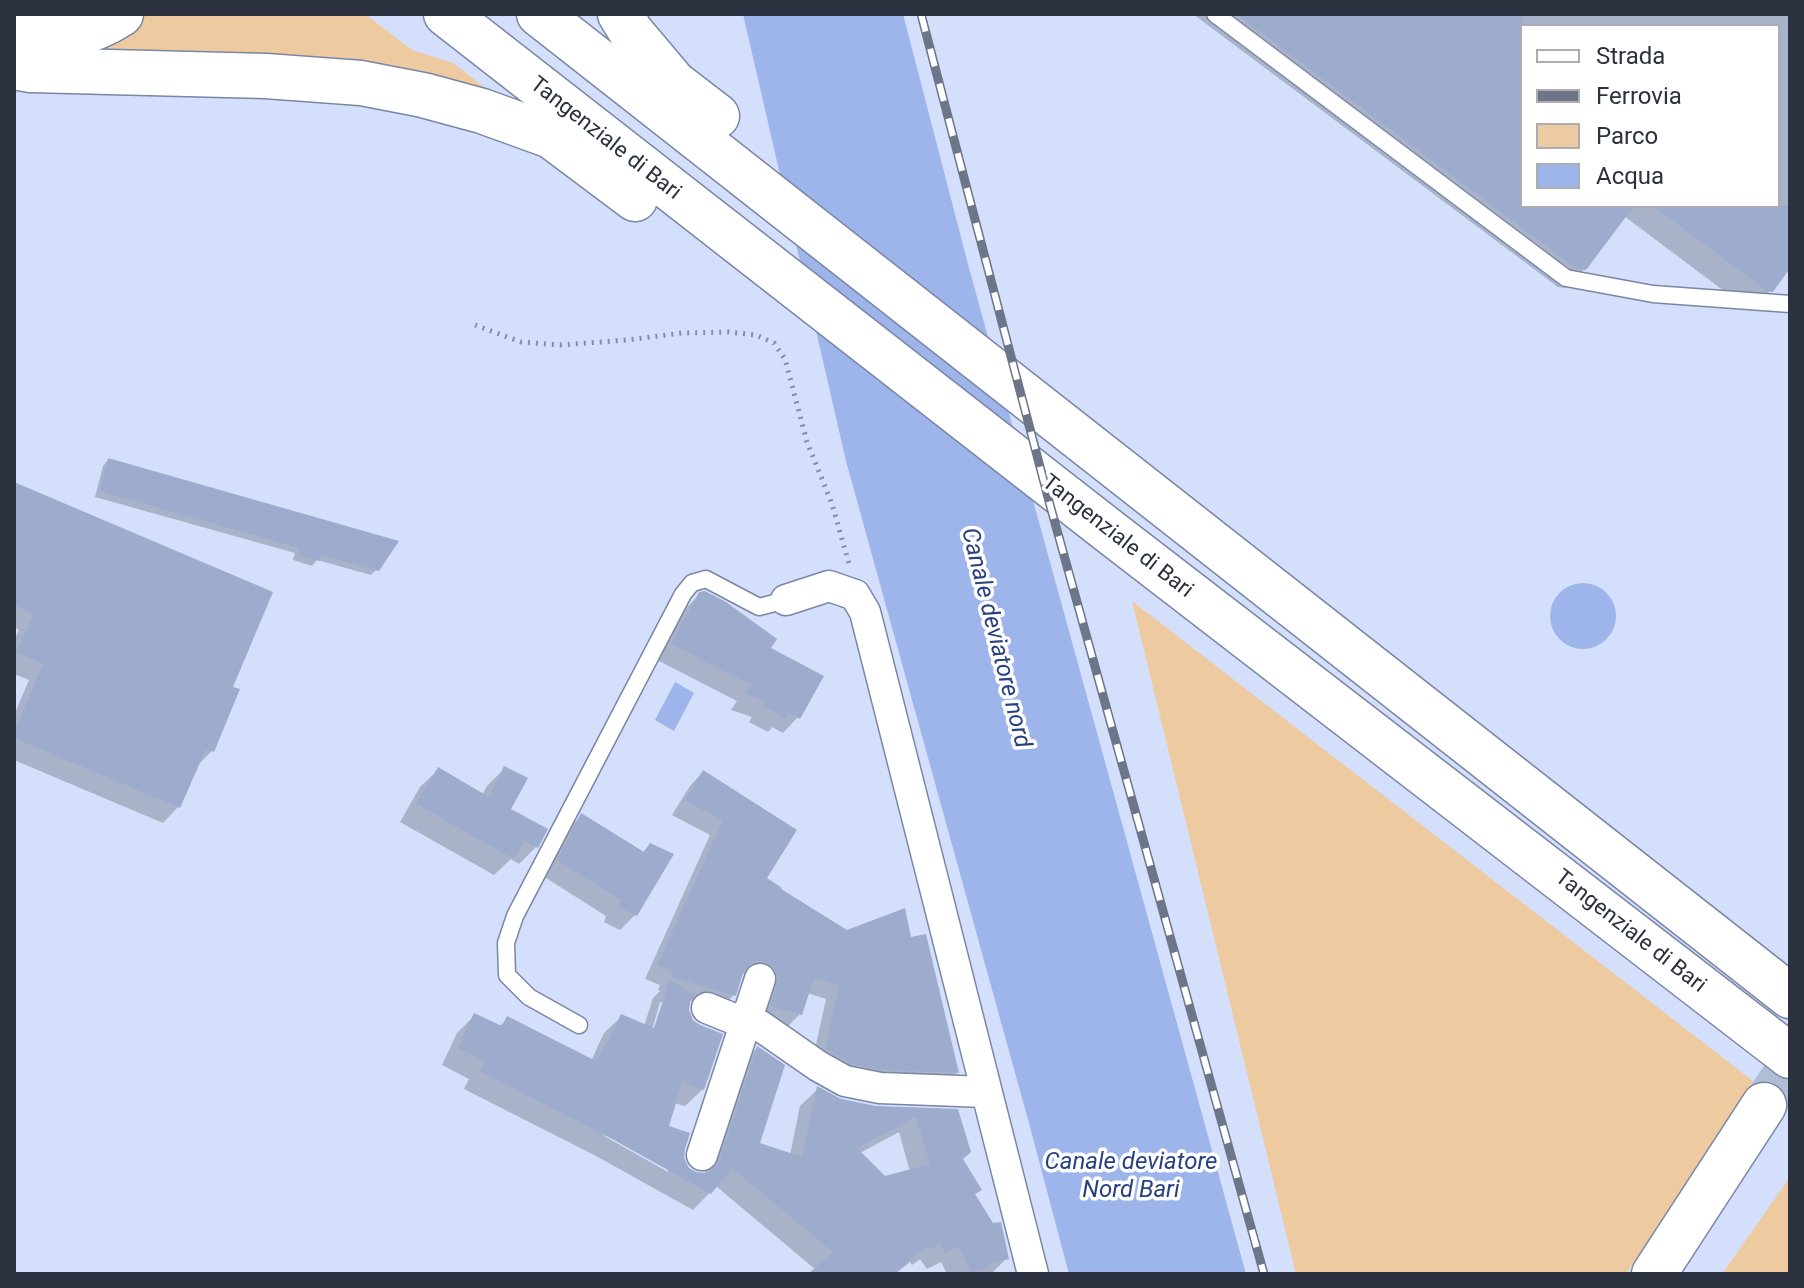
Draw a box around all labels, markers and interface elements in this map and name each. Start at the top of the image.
legend [1520,24,1780,208]
text: Strada [1596,42,1665,70]
street label: Tangenziale di Bari [524,72,686,206]
text: Ferrovia [1596,82,1682,110]
text: Parco [1596,122,1658,150]
text: Acqua [1596,162,1664,190]
street label: Tangenziale di Bari [1036,470,1198,604]
water label: Canale deviatore nord [954,525,1036,751]
street label: Tangenziale di Bari [1549,865,1711,999]
water label: Canale deviatore Nord Bari [1045,1149,1217,1205]

